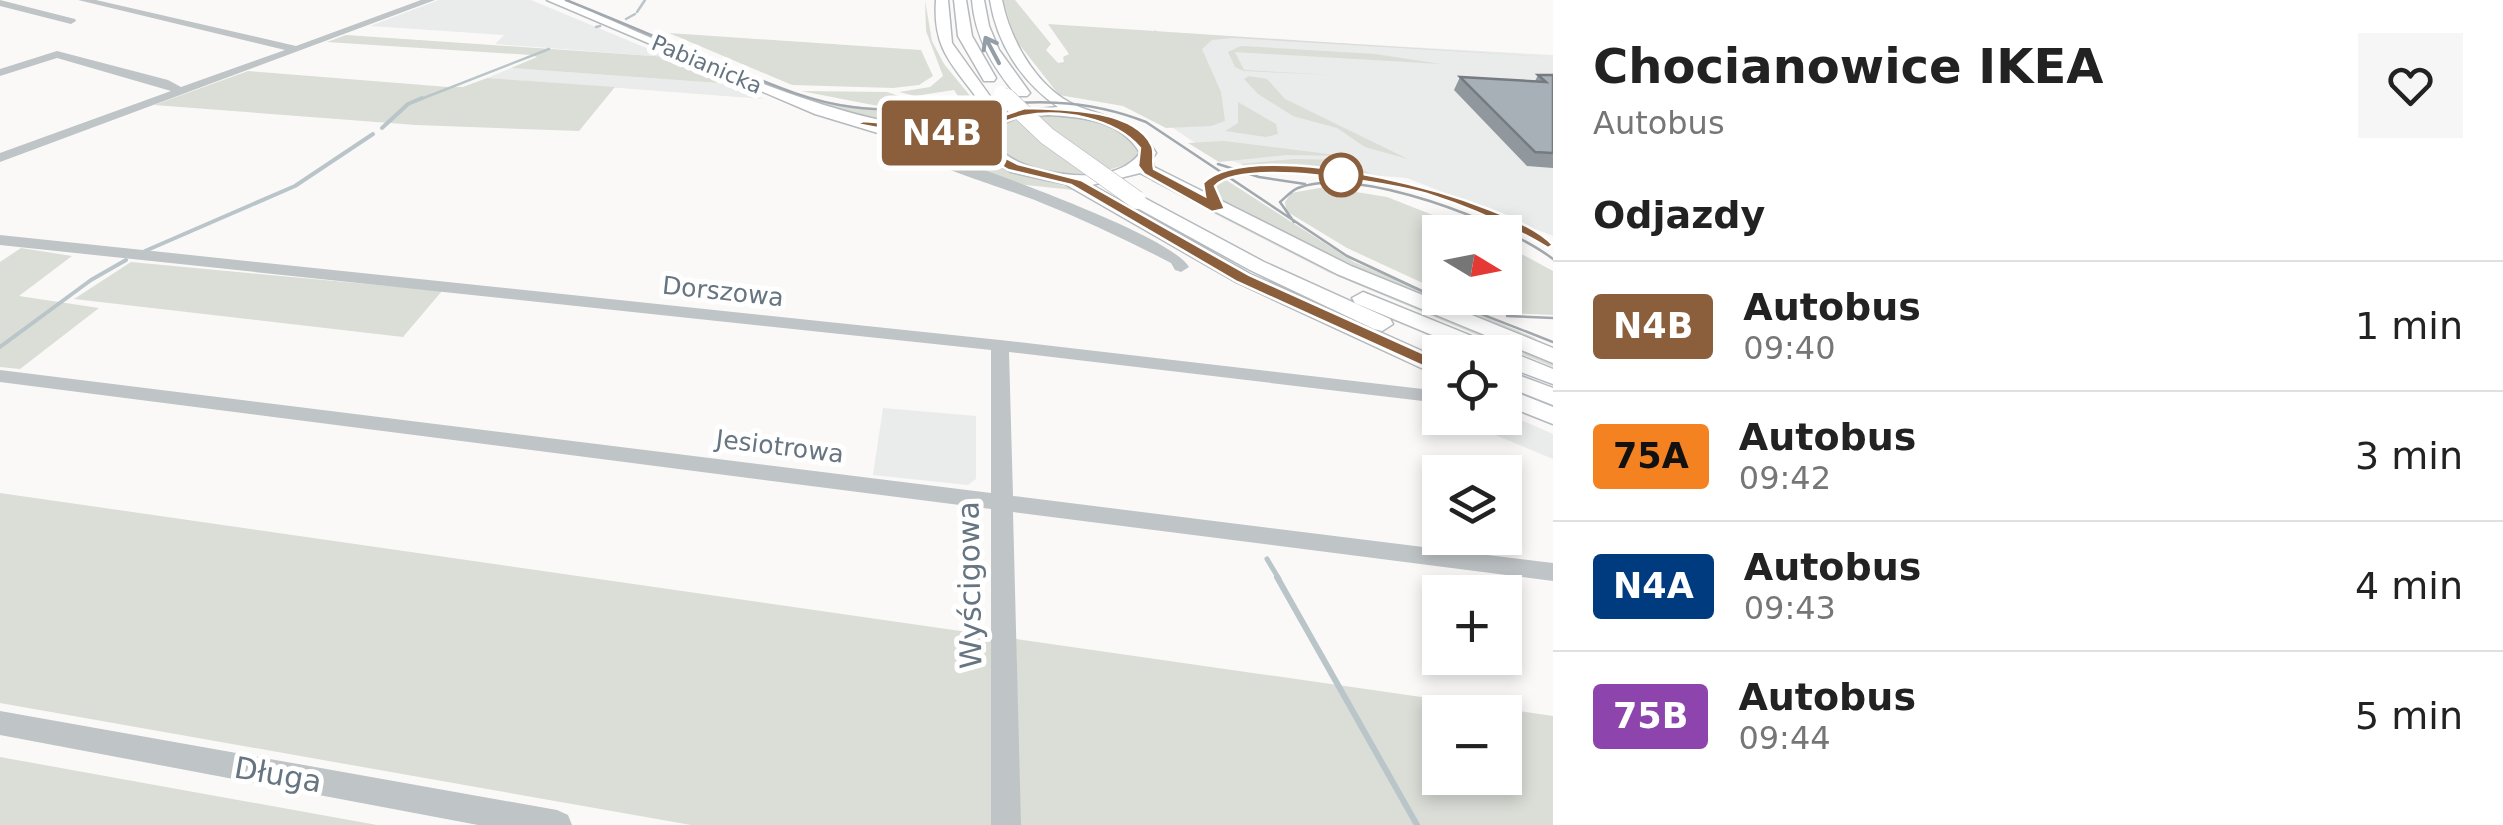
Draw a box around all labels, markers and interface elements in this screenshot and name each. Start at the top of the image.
street label: Pabianicka [648,30,766,99]
button: heart [2358,33,2463,138]
one-way arrow [982,35,1001,65]
text: Chocianowice IKEA [1593,38,2103,94]
line badge: N4B [884,100,1000,166]
text: Autobus [1593,104,1725,142]
text: N4B [902,113,982,153]
unlabelled marker [1320,154,1362,196]
text: Odjazdy [1593,193,1765,237]
north arrow [1422,215,1522,315]
map controls [1422,215,1522,795]
street label: Dorszowa [661,271,785,312]
text: Autobus [1743,285,1921,329]
text: 1 min [2355,304,2463,348]
text: N4B [1613,306,1693,346]
text: 09:40 [1743,329,1836,367]
button: locate [1422,335,1522,435]
text: Autobus [1739,415,1916,459]
street label: Jesiotrowa [712,424,846,469]
text: 3 min [2355,434,2463,478]
text: 75A [1613,436,1689,476]
button: layers [1422,455,1522,555]
text: 09:42 [1739,459,1831,497]
street label: Wyścigowa [951,501,988,669]
text: Autobus [1744,545,1921,589]
text: 4 min [2355,564,2463,608]
text: N4A [1613,566,1694,606]
button: + [1422,575,1522,675]
text: 09:43 [1744,589,1836,627]
text: Autobus [1738,675,1916,719]
text: 5 min [2355,694,2463,738]
button: − [1422,695,1522,795]
text: 75B [1613,696,1688,736]
text: 09:44 [1738,719,1831,757]
street label: Długa [232,750,324,799]

